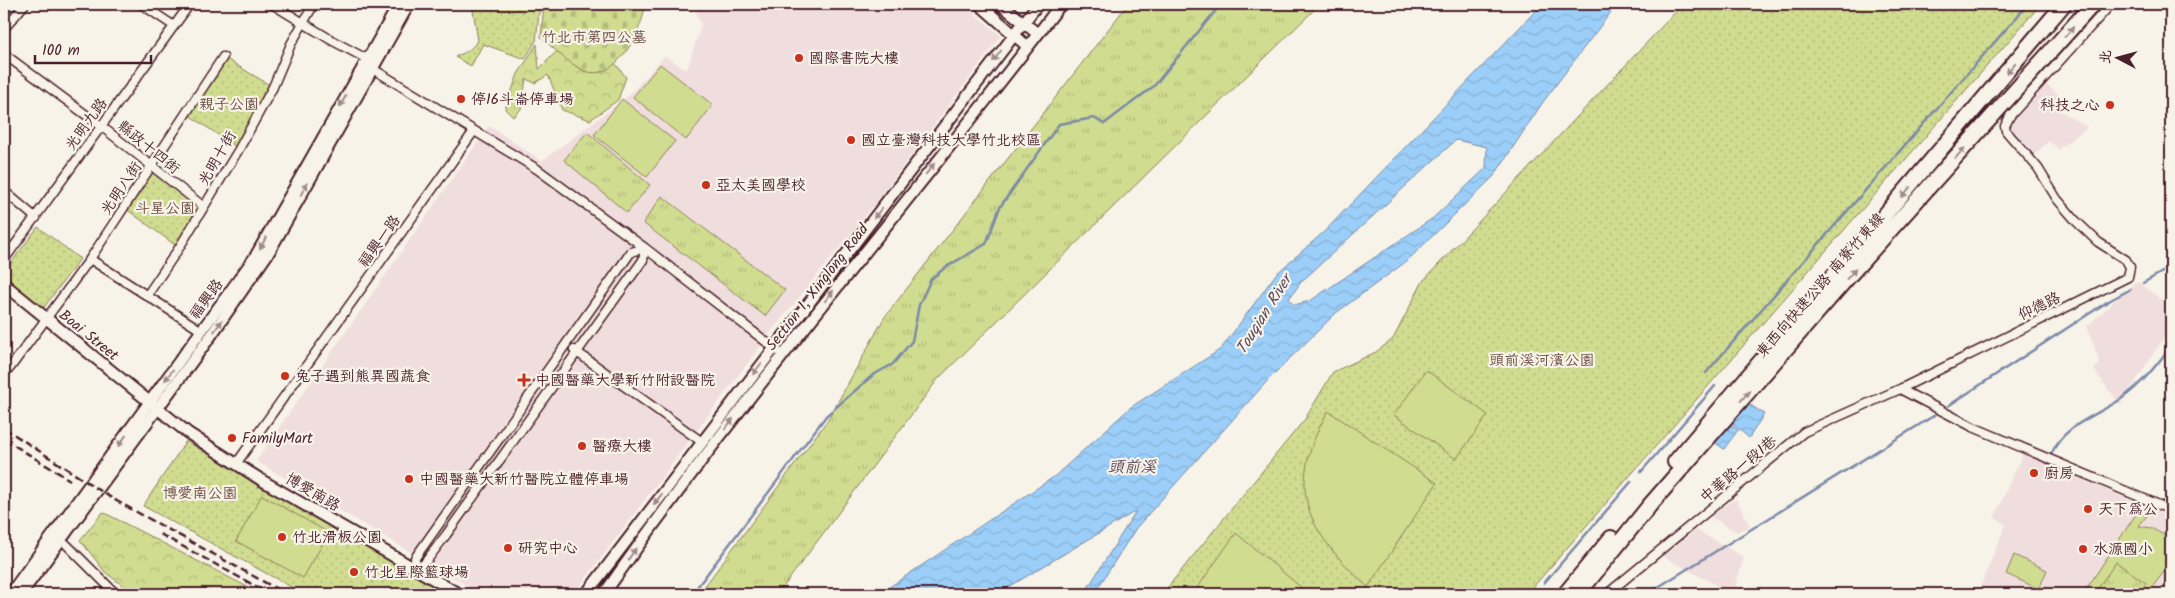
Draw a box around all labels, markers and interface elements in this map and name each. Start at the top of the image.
park label: 竹北市第四公墓 [541,26,647,50]
one-way arrow [2063,26,2074,39]
scale bar [35,32,151,64]
north arrow [2092,32,2142,82]
text: 100 m [42,39,80,63]
place label: 國際書院大樓 [809,47,899,71]
one-way arrow [992,49,1002,63]
text: 北 [2094,49,2118,65]
marker: 國際書院大樓 [793,52,805,64]
one-way arrow [2005,61,2016,74]
place label: 停16斗崙停車場 [471,88,574,112]
street label: 光明九路 [59,93,114,156]
park label: 親子公園 [199,93,259,117]
marker: 停16斗崙停車場 [455,93,467,105]
one-way arrow [339,94,347,109]
place label: 科技之心 [2040,94,2100,118]
marker: 科技之心 [2104,99,2116,111]
street label: 縣政十四街 [112,115,185,181]
street label: 光明十街 [192,127,243,190]
place label: 國立臺灣科技大學竹北校區 [861,129,1041,153]
marker: 國立臺灣科技大學竹北校區 [845,134,857,146]
one-way arrow [1954,147,1966,159]
street label: 光明八街 [95,157,149,220]
one-way arrow [925,163,936,176]
place label: 亞太美國學校 [716,174,806,198]
marker: 亞太美國學校 [700,179,712,191]
one-way arrow [300,182,308,196]
one-way arrow [1900,185,1911,198]
park label: 斗星公園 [135,197,195,221]
one-way arrow [872,206,883,219]
street label: 東西向快速公路 南寮竹東線 [1751,208,1891,364]
street label: 福興一路 [352,210,407,273]
street label: Section 1, Xinglong Road [760,219,875,356]
one-way arrow [259,235,267,250]
water label: Touqian River [1230,267,1301,359]
one-way arrow [1845,268,1857,280]
street label: 福興路 [184,274,230,325]
street label: 仰德路 [2014,286,2065,328]
one-way arrow [824,290,835,303]
street label: Boai Street [53,304,124,368]
one-way arrow [213,320,223,333]
park label: 頭前溪河濱公園 [1489,349,1595,373]
one-way arrow [751,362,762,375]
place label: 兔子遇到熊異國蔬食 [295,365,430,389]
one-way arrow [164,368,174,382]
place label: 中國醫藥大學新竹附設醫院 [535,369,715,393]
marker: 兔子遇到熊異國蔬食 [279,370,291,382]
marker: 中國醫藥大學新竹附設醫院 [517,373,531,387]
one-way arrow [1739,390,1750,403]
one-way arrow [724,418,735,431]
place label: FamilyMart [242,427,313,451]
street label: 中華路一段1巷 [1695,430,1783,509]
marker: FamilyMart [226,432,238,444]
one-way arrow [117,434,127,448]
place label: 醫療大樓 [592,435,652,459]
marker: 醫療大樓 [576,440,588,452]
water label: 頭前溪 [1108,455,1157,480]
place label: 廚房 [2044,462,2074,486]
street label: 博愛南路 [281,467,344,518]
marker: 廚房 [2028,467,2040,479]
place label: 中國醫藥大新竹醫院立體停車場 [419,468,629,492]
marker: 中國醫藥大新竹醫院立體停車場 [403,473,415,485]
park label: 博愛南公園 [162,482,238,506]
one-way arrow [653,492,664,505]
place label: 天下為公 [2098,498,2158,522]
marker: 天下為公 [2082,503,2094,515]
place label: 竹北滑板公園 [292,526,382,550]
marker: 竹北滑板公園 [276,531,288,543]
place label: 研究中心 [518,537,578,561]
place label: 水源國小 [2093,538,2153,562]
marker: 研究中心 [502,542,514,554]
marker: 水源國小 [2077,543,2089,555]
one-way arrow [627,547,637,561]
place label: 竹北星際籃球場 [364,561,469,585]
marker: 竹北星際籃球場 [348,566,360,578]

